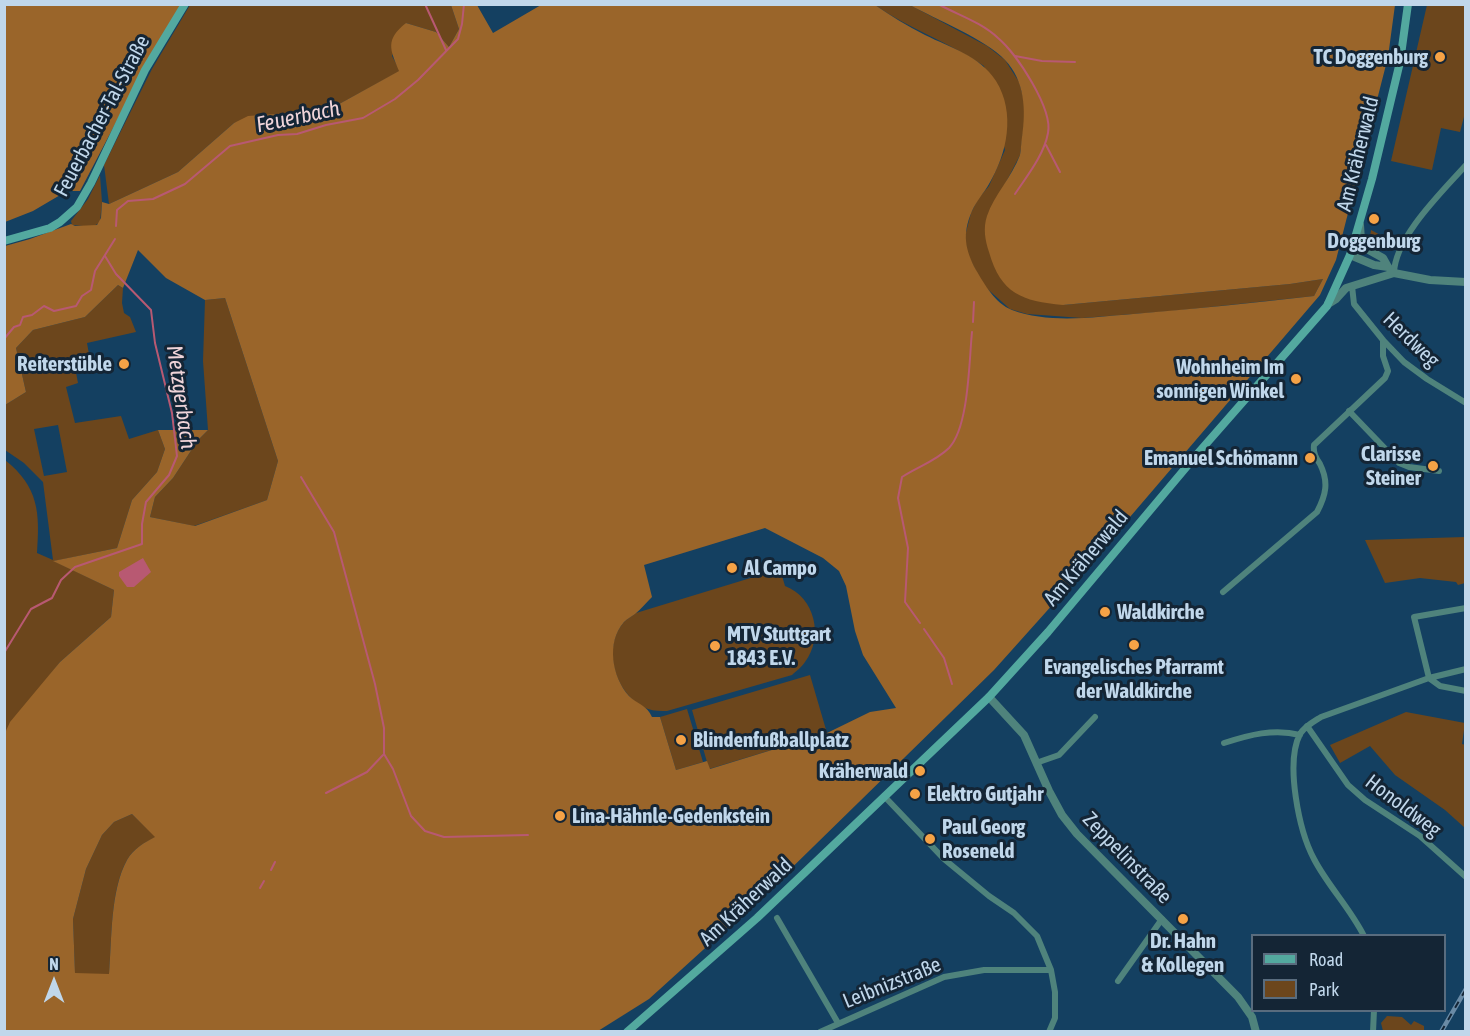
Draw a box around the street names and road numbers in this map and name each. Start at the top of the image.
street label: Feuerbacher-Tal-Straße [49,31,155,201]
street label: Am Kräherwald [1332,94,1384,214]
street label: Herdweg [1378,307,1444,373]
street label: Am Kräherwald [1039,505,1133,611]
street label: Honoldweg [1360,769,1446,843]
street label: Zeppelinstraße [1077,807,1177,909]
street label: Am Kräherwald [694,853,798,951]
street label: Leibnizstraße [839,952,945,1014]

